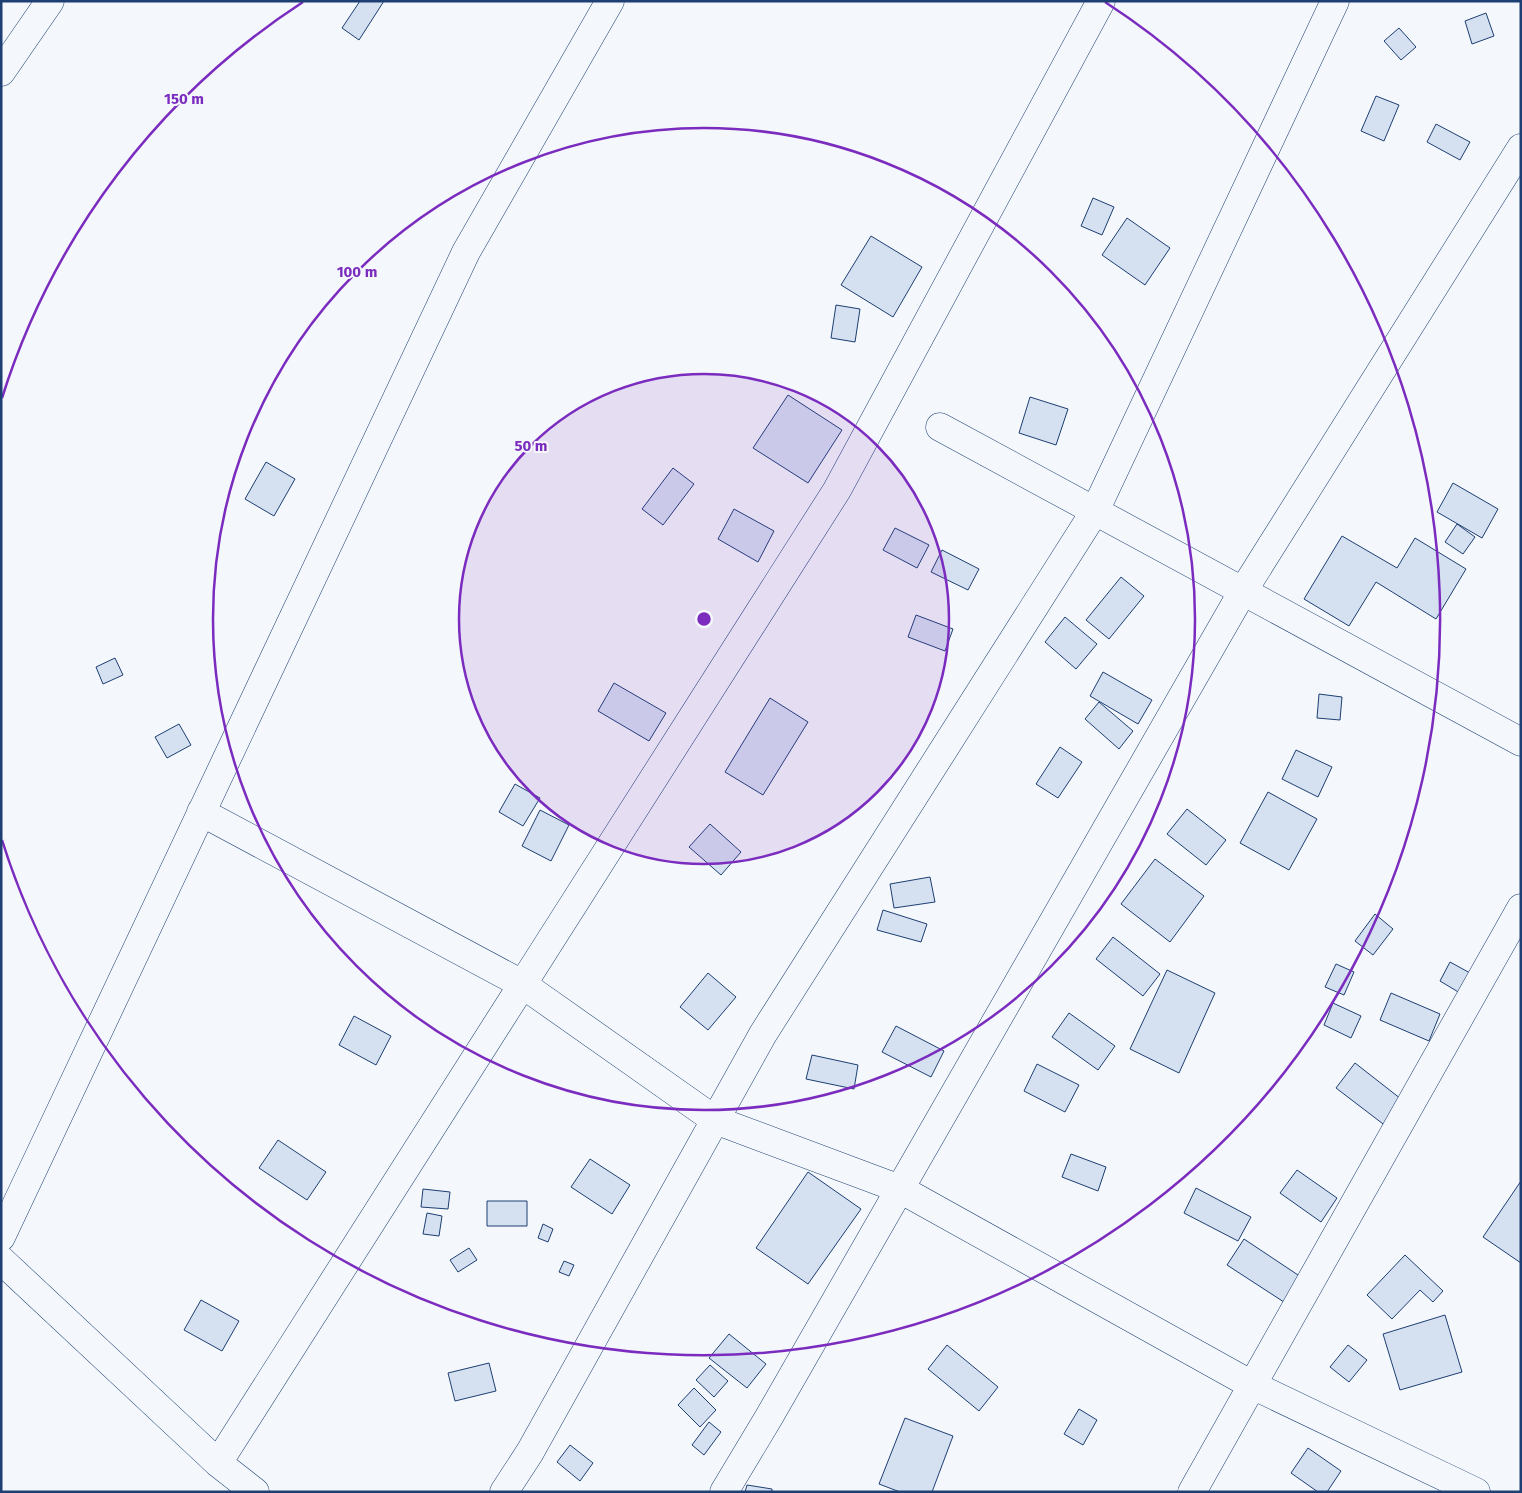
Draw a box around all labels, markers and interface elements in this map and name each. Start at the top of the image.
text: 150 m [164,90,204,108]
text: 100 m [337,263,377,281]
text: 50 m [514,437,548,455]
centre of rings [695,610,713,628]

